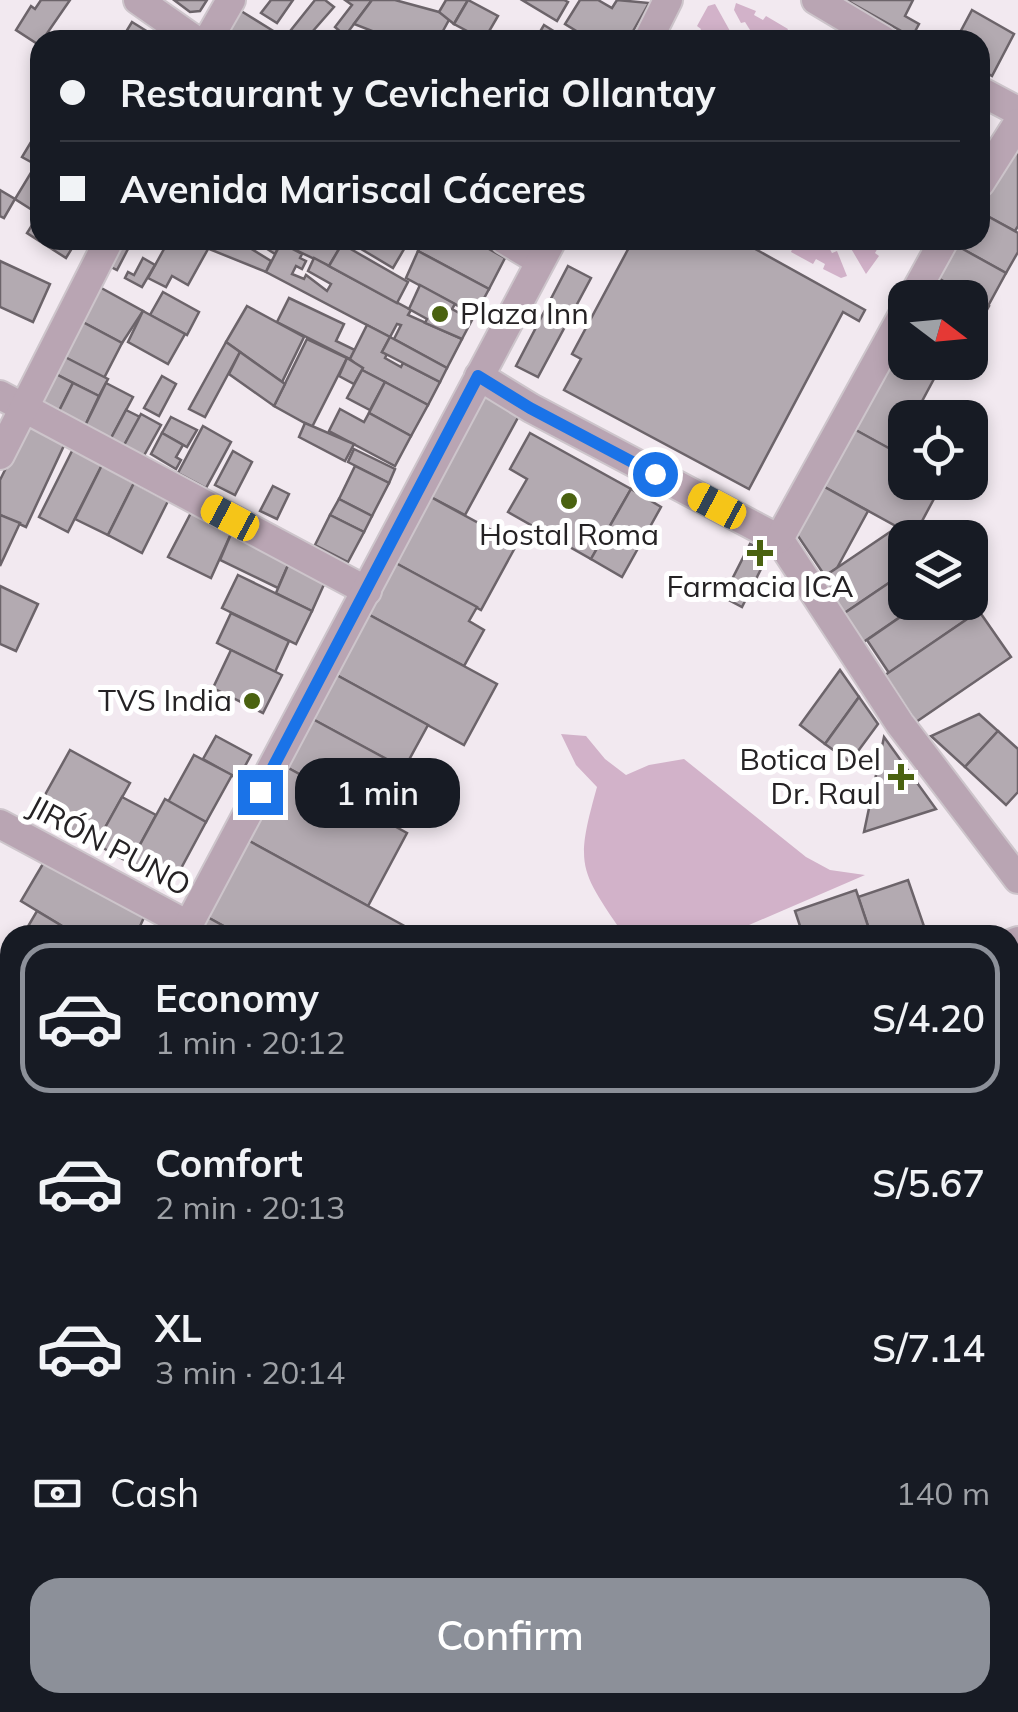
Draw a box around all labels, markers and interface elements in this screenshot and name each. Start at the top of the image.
text: Restaurant y Cevicheria Ollantay [120,69,716,117]
text: Avenida Mariscal Cáceres [120,165,586,213]
north arrow [888,280,988,380]
map controls [888,280,988,620]
place label: Plaza Inn [460,294,589,332]
marker: Plaza Inn [429,303,451,325]
button: locate [888,400,988,500]
route start [633,452,678,497]
car [683,479,751,533]
marker: Hostal Roma [558,490,580,512]
car [196,491,264,545]
place label: Hostal Roma [479,515,659,553]
button: layers [888,520,988,620]
marker: Farmacia ICA [749,542,771,564]
place label: Farmacia ICA [666,567,854,605]
place label: TVS India [98,681,232,719]
marker: TVS India [241,690,263,712]
place label: Botica Del Dr. Raul [740,740,881,812]
callout: 1 min [295,757,460,827]
marker: Botica Del Dr. Raul [890,766,912,788]
route end [238,770,283,815]
text: 1 min [336,773,419,813]
street label: JIRÓN PUNO [22,786,197,904]
icon: car [35,973,125,1063]
text: Economy [155,974,319,1022]
text: S/4.20 [872,994,985,1042]
text: 1 min · 20:12 [155,1022,345,1062]
icon: car [35,1138,125,1228]
text: Comfort [155,1139,303,1187]
text: S/5.67 [872,1159,985,1207]
text: 2 min · 20:13 [155,1187,345,1227]
icon: car [35,1303,125,1393]
text: XL [155,1304,202,1352]
text: S/7.14 [872,1324,985,1372]
text: 3 min · 20:14 [155,1352,345,1392]
icon: cash [30,1466,85,1521]
text: Cash [110,1469,199,1517]
text: 140 m [896,1473,990,1513]
button: Confirm [30,1578,990,1693]

